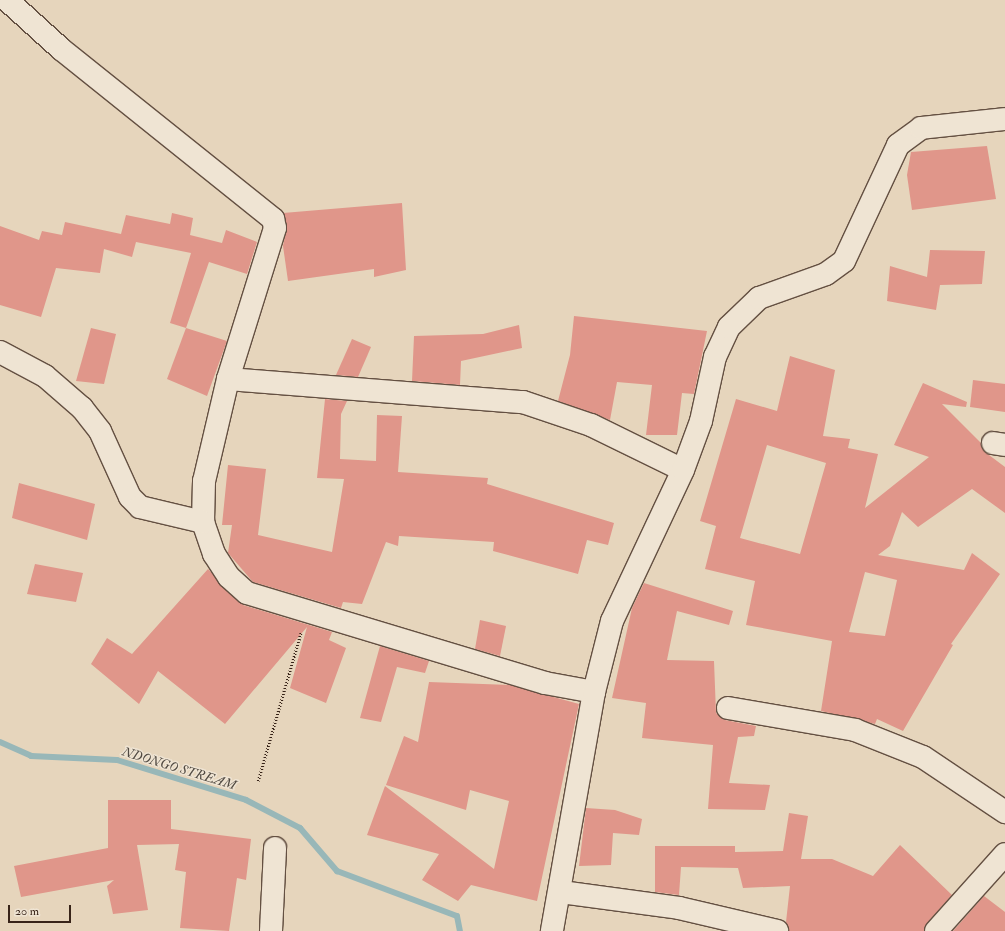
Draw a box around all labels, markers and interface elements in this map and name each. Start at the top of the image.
water label: NDONGO STREAM [120,744,238,794]
scale bar [10,897,73,923]
text: 20 m [15,904,39,919]

